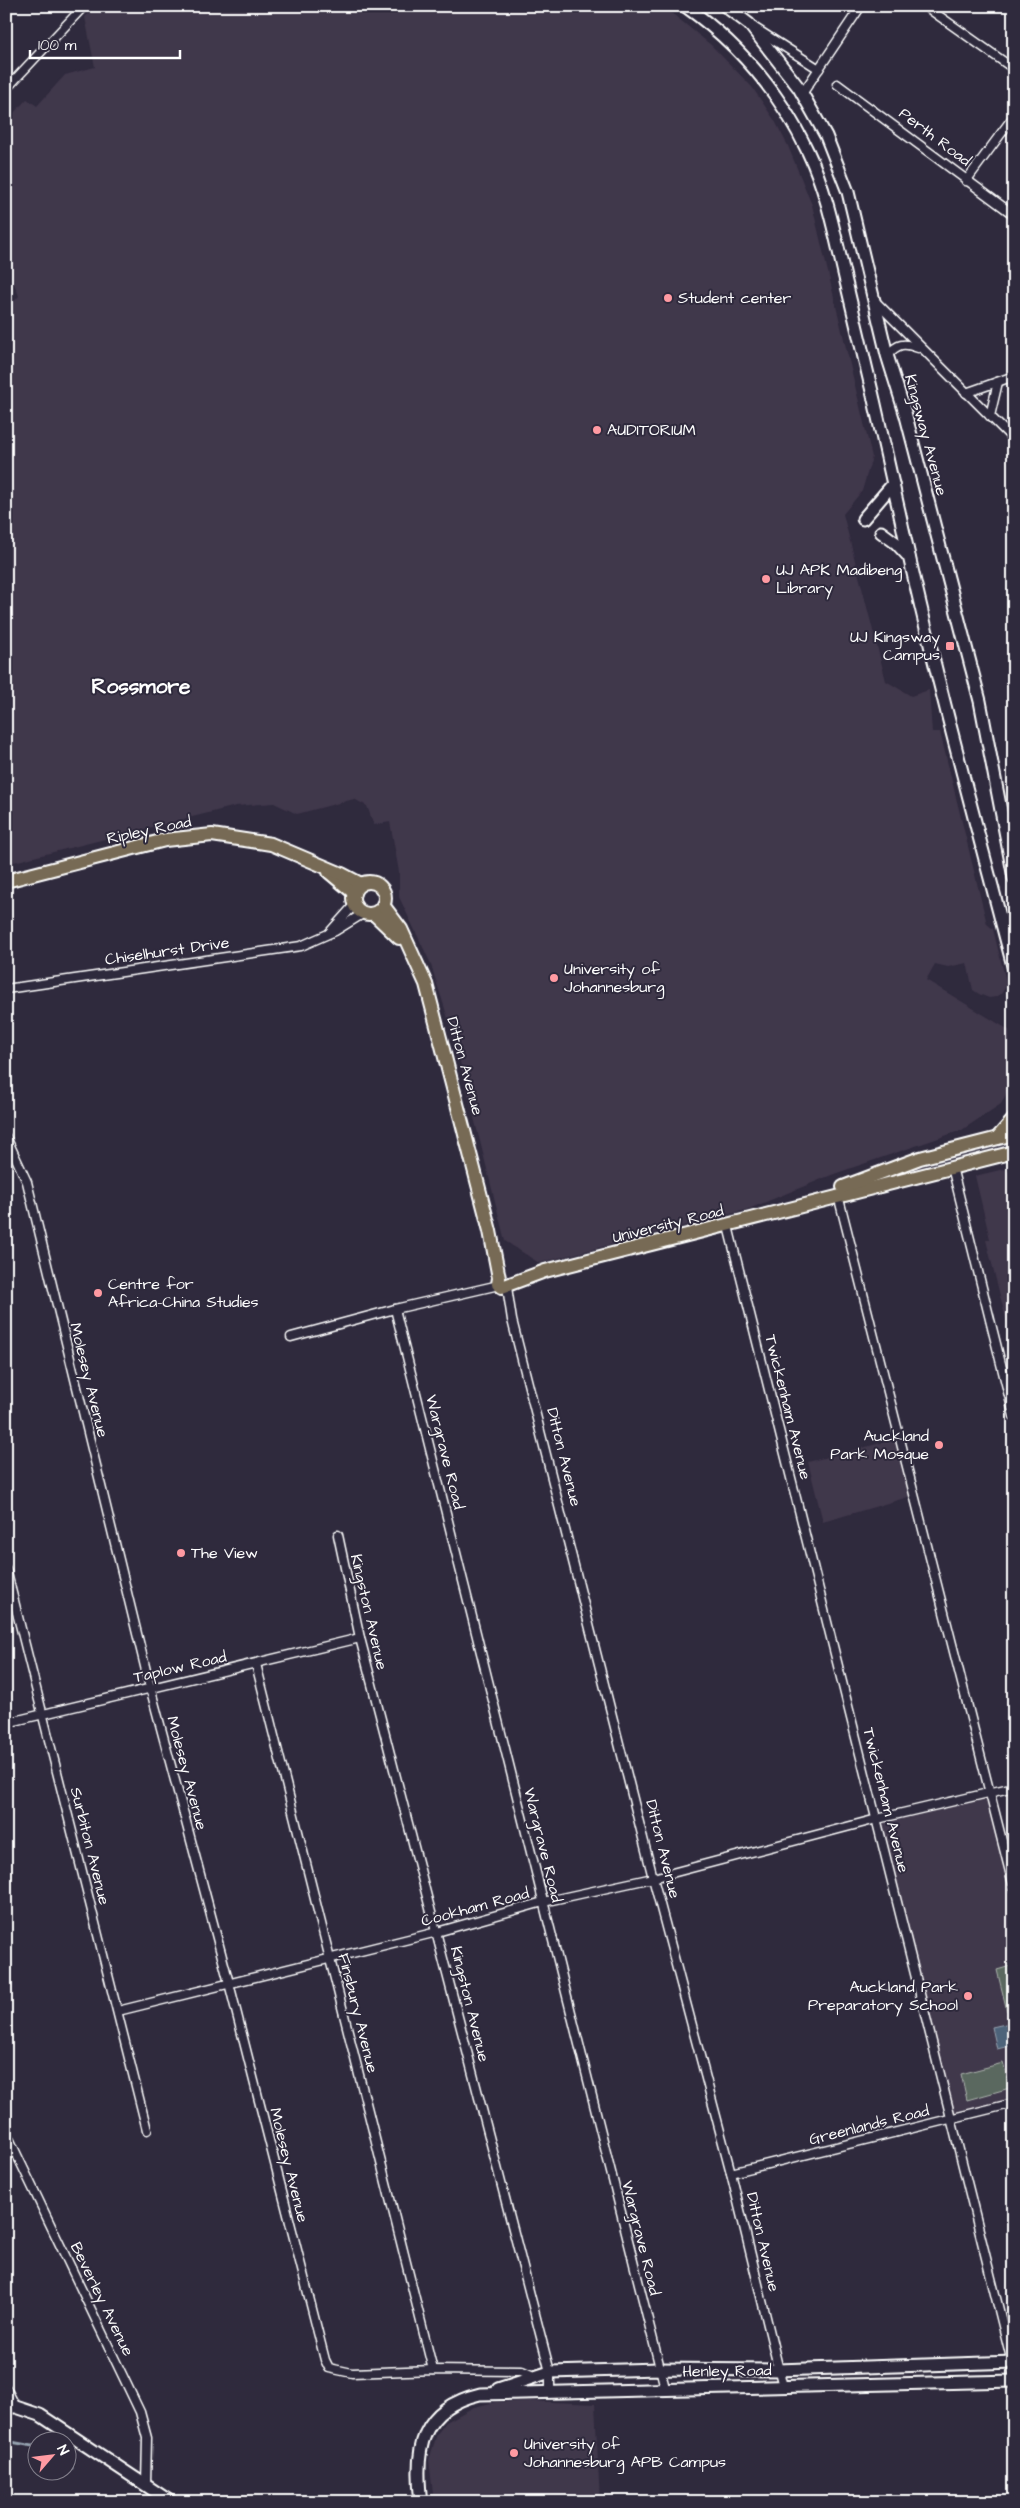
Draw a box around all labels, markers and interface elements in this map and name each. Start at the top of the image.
scale bar [30,28,180,60]
text: 100 m [38,35,77,56]
street label: Perth Road [894,103,976,171]
place label: Student center [678,287,792,309]
marker: Student center [662,292,674,304]
street label: Kingsway Avenue [898,372,953,499]
place label: AUDITORIUM [607,419,696,441]
marker: AUDITORIUM [591,424,603,436]
place label: UJ APK Madibeng Library [776,559,902,600]
marker: UJ APK Madibeng Library [760,573,772,585]
place label: UJ Kingsway Campus [850,626,940,666]
marker: UJ Kingsway Campus [944,640,956,652]
district label: Rossmore [92,672,191,701]
street label: Ripley Road [105,810,193,851]
street label: Chiselhurst Drive [103,931,231,971]
place label: University of Johannesburg [564,958,664,999]
marker: University of Johannesburg [548,972,560,984]
street label: Ditton Avenue [441,1014,489,1118]
street label: University Road [610,1200,726,1249]
place label: Centre for Africa-China Studies [108,1273,259,1313]
marker: Centre for Africa-China Studies [92,1287,104,1299]
street label: Molesey Avenue [63,1320,114,1440]
street label: Twickenham Avenue [759,1332,817,1482]
street label: Wargrave Road [419,1392,470,1512]
street label: Ditton Avenue [541,1405,587,1509]
place label: Auckland Park Mosque [830,1425,929,1465]
marker: Auckland Park Mosque [933,1439,945,1451]
place label: The View [191,1542,258,1564]
marker: The View [175,1547,187,1559]
street label: Kingston Avenue [344,1552,393,1673]
street label: Taplow Road [131,1646,229,1688]
street label: Molesey Avenue [160,1714,213,1833]
street label: Twickenham Avenue [857,1725,915,1875]
street label: Surbiton Avenue [65,1785,115,1907]
street label: Wargrave Road [517,1785,568,1905]
street label: Ditton Avenue [640,1797,686,1901]
street label: Cookham Road [419,1882,531,1932]
street label: Kingston Avenue [444,1944,495,2065]
street label: Finsbury Avenue [332,1951,384,2076]
place label: Auckland Park Preparatory School [808,1976,958,2017]
marker: Auckland Park Preparatory School [962,1990,974,2002]
street label: Greenlands Road [807,2099,931,2151]
street label: Molesey Avenue [263,2105,314,2225]
street label: Wargrave Road [615,2178,666,2298]
street label: Ditton Avenue [741,2190,785,2294]
street label: Beverley Avenue [64,2238,139,2360]
street label: Henley Road [682,2359,772,2384]
north arrow [28,2430,78,2480]
place label: University of Johannesburg APB Campus [524,2433,726,2474]
text: N [52,2442,74,2459]
marker: University of Johannesburg APB Campus [508,2447,520,2459]

